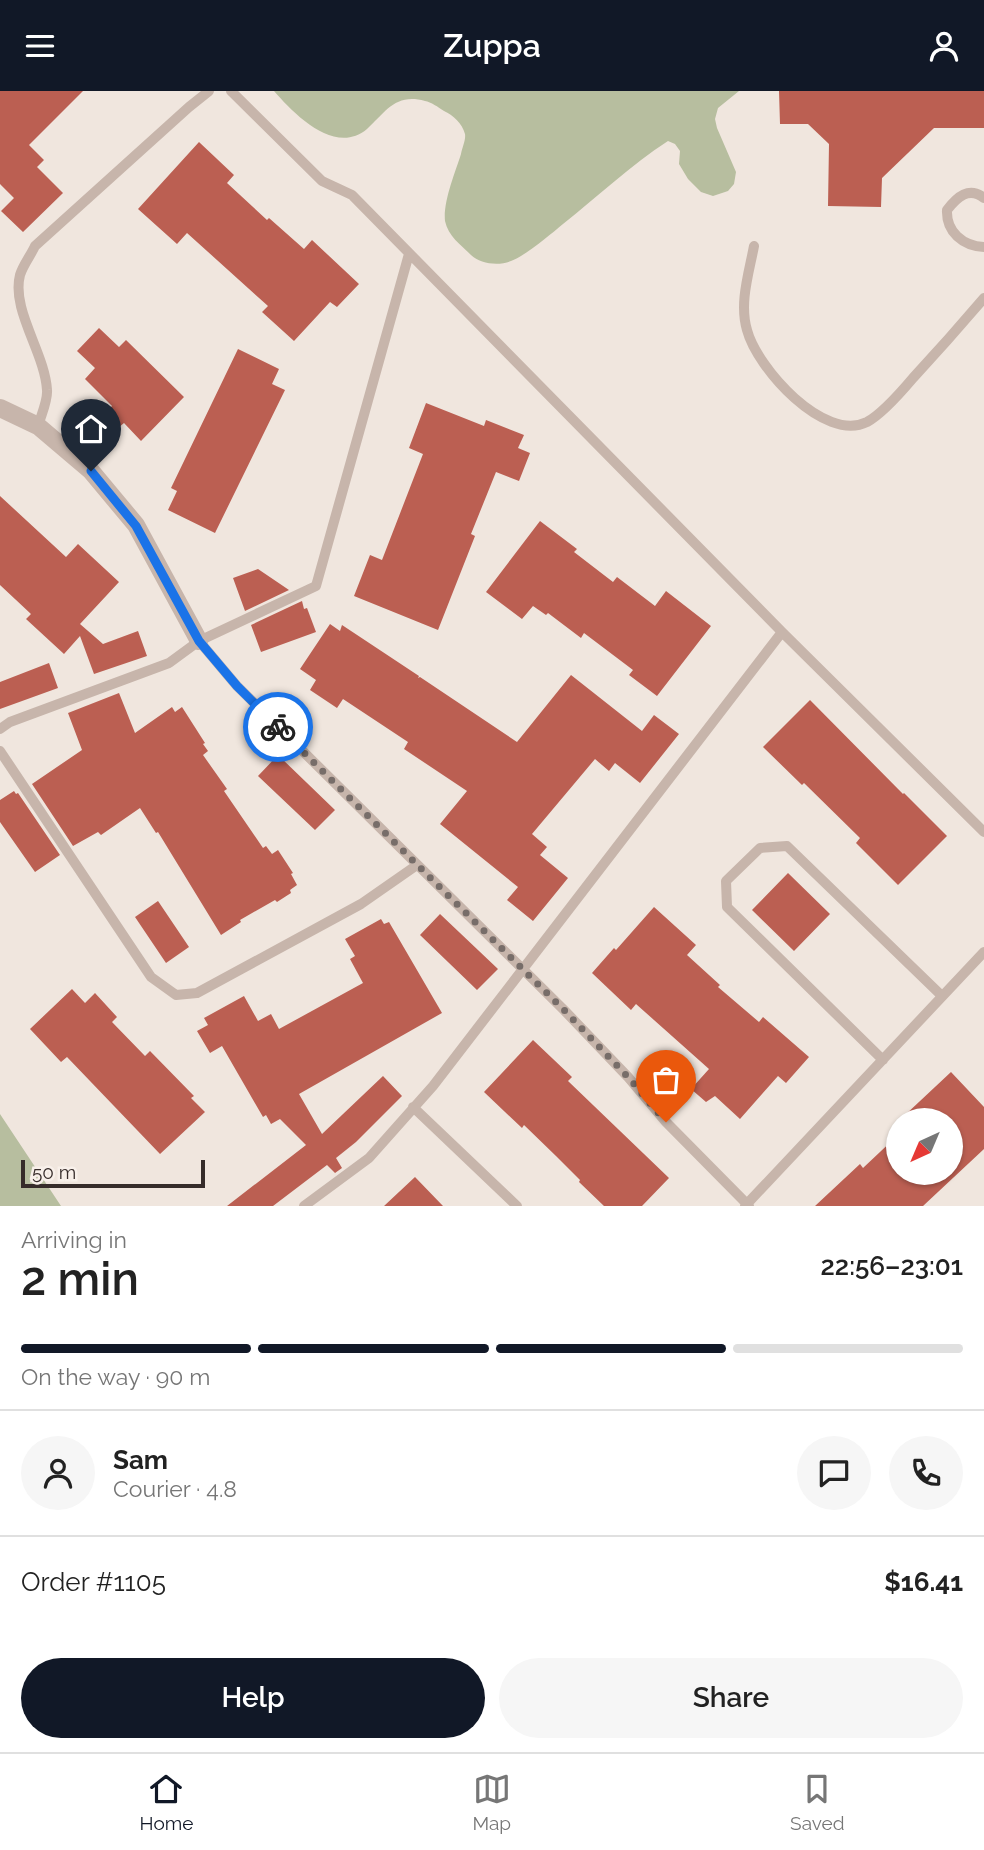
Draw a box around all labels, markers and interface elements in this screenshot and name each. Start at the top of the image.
icon: menu [21,27,59,65]
text: Zuppa [443,27,541,64]
icon: person [925,27,963,65]
pin [61,399,121,471]
icon: home [72,410,110,448]
courier [243,692,313,762]
icon: bike [259,708,297,746]
pin [636,1050,696,1122]
icon: bag [647,1061,685,1099]
north arrow [886,1108,962,1185]
map controls [886,1108,963,1185]
scale bar [21,1157,205,1189]
text: 50 m [32,1161,76,1183]
text: Arriving in [21,1226,127,1253]
text: 22:56–23:01 [821,1251,963,1281]
text: 2 min [21,1252,139,1306]
text: On the way · 90 m [21,1363,210,1390]
button: person [21,1436,95,1510]
button: chat [797,1436,871,1510]
button: phone [889,1436,963,1510]
text: Sam [113,1445,168,1475]
text: Courier · 4.8 [113,1475,237,1502]
text: Order #1105 [21,1567,166,1597]
text: $16.41 [884,1567,963,1597]
button: Help [21,1658,485,1738]
button: Share [499,1658,963,1738]
tab: Home [140,1770,193,1834]
tab: Map [472,1770,511,1834]
tab: Saved [790,1770,844,1834]

